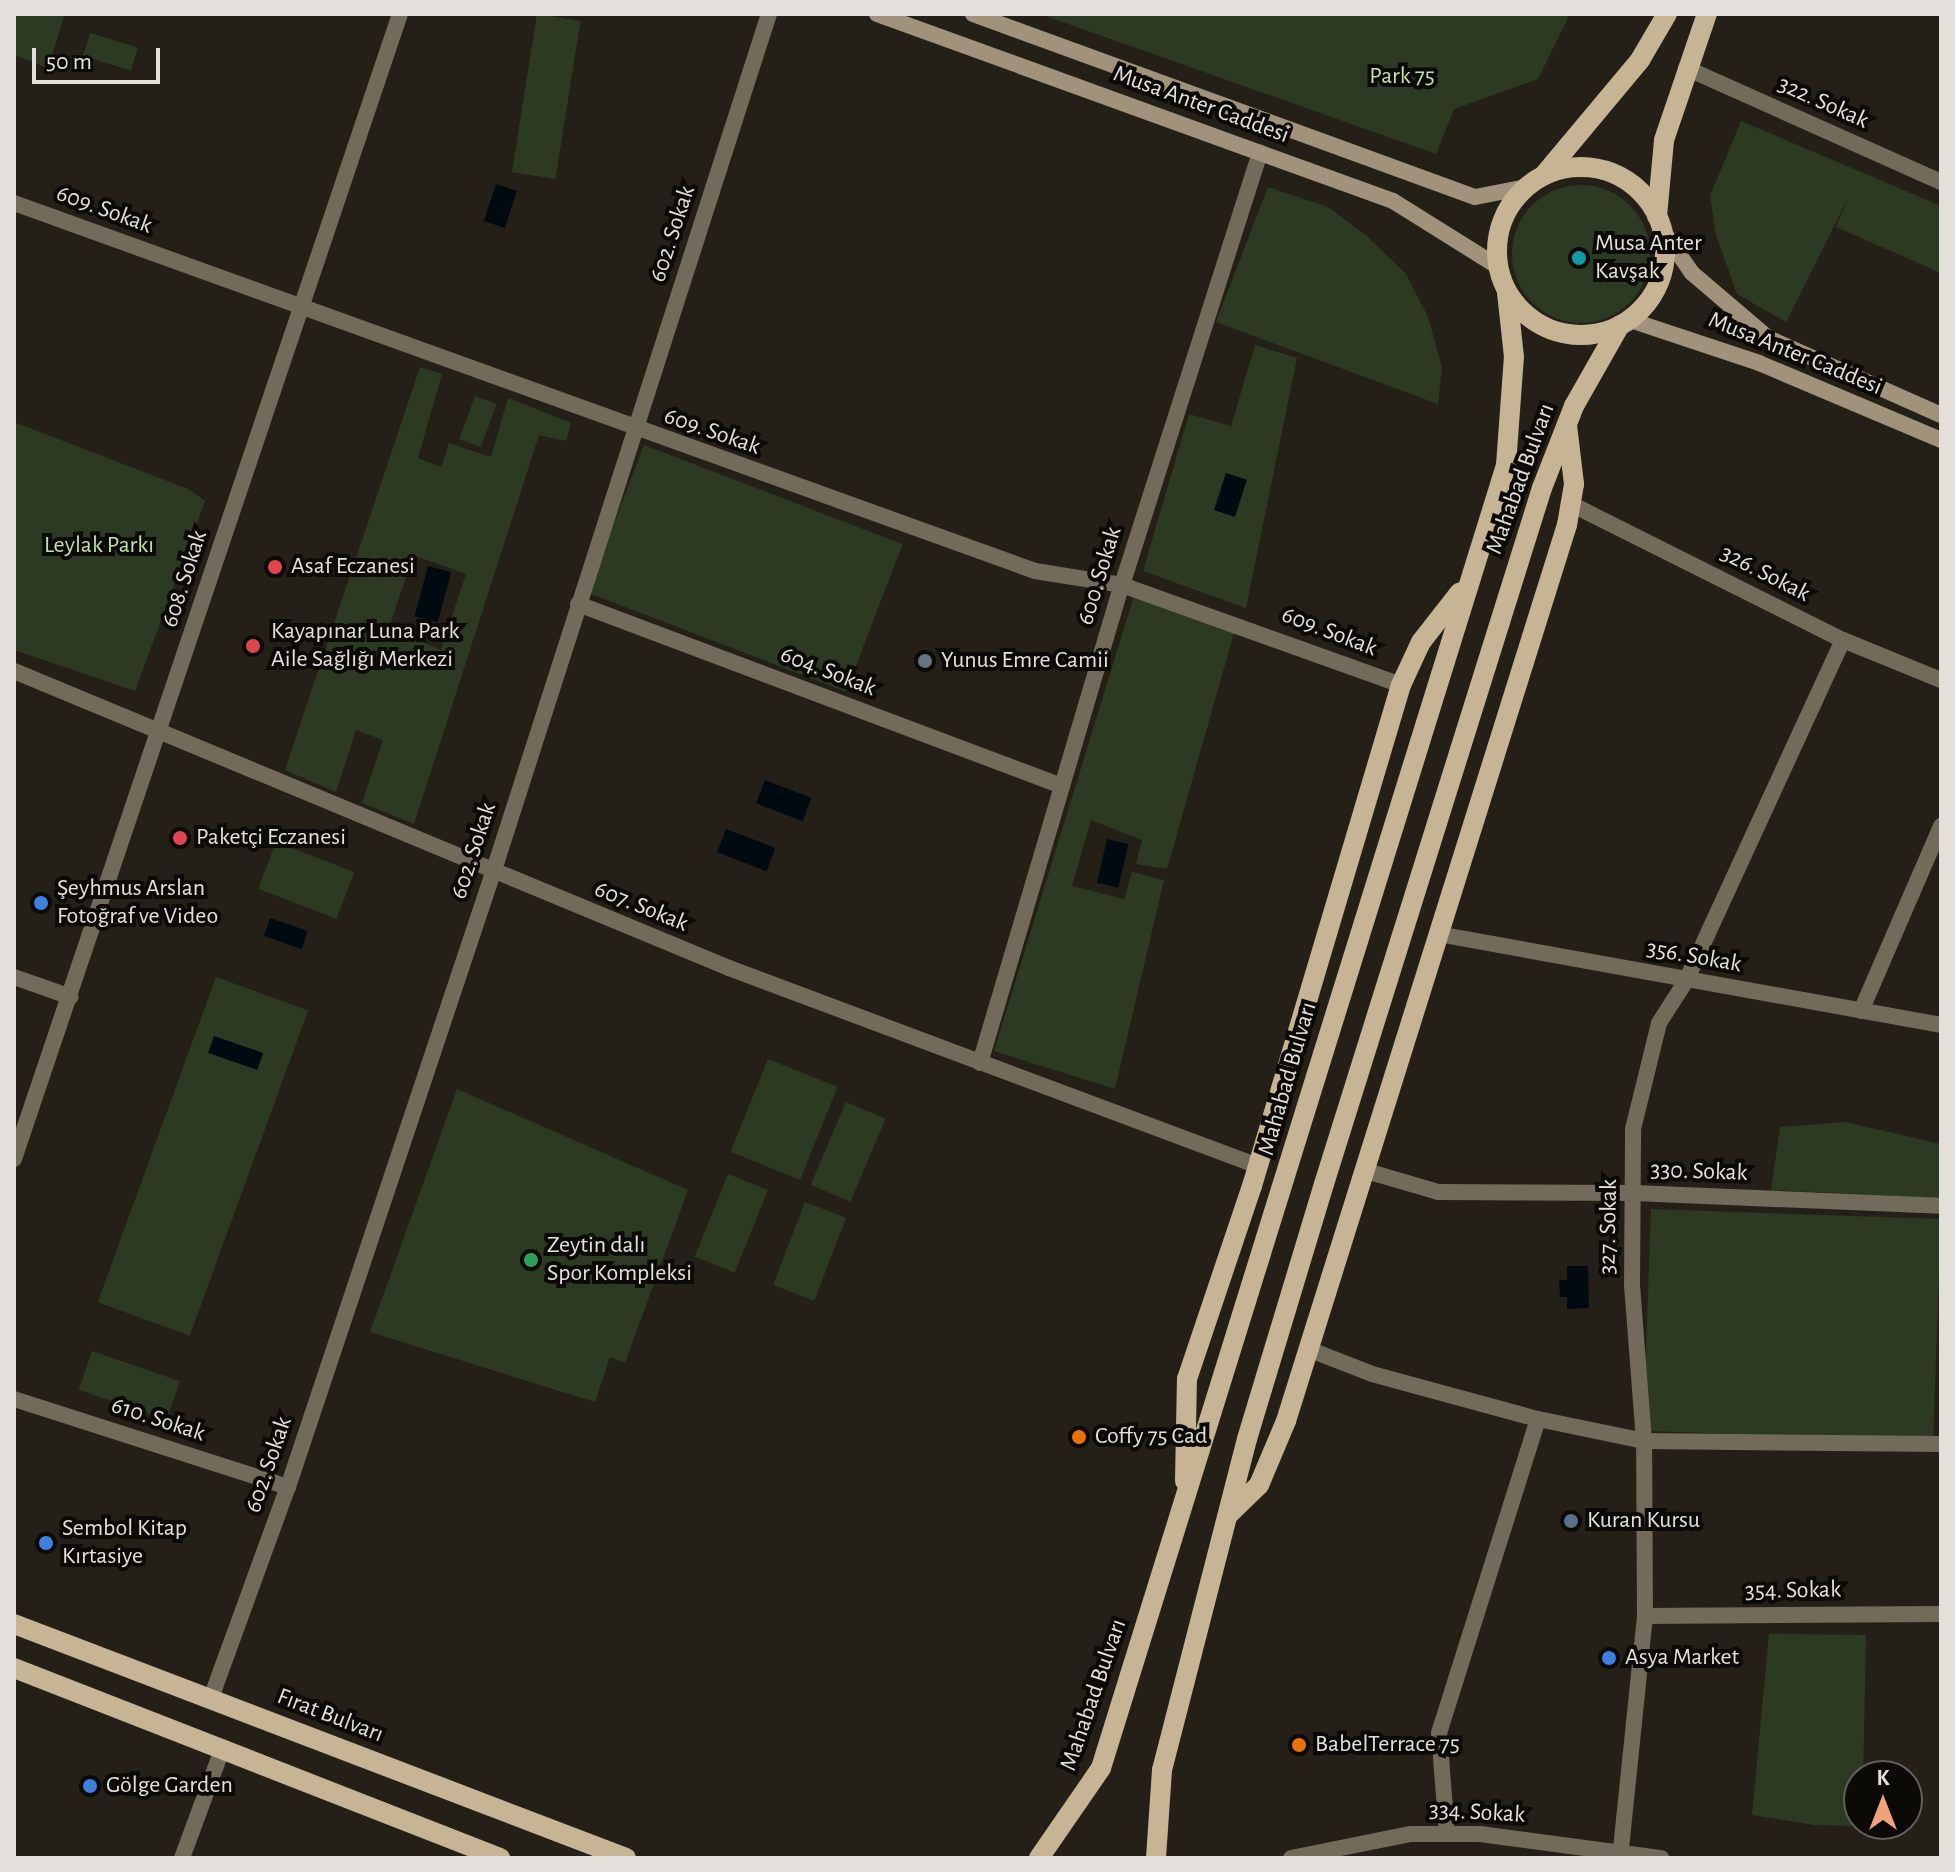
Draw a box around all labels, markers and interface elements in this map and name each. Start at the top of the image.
scale bar [36,32,164,82]
text: 50 m [46,50,92,74]
street label: Musa Anter Caddesi [1109,60,1293,150]
park label: Park 75 [1369,63,1435,91]
street label: 322. Sokak [1773,70,1873,136]
street label: 609. Sokak [52,179,156,241]
street label: 602. Sokak [644,182,702,286]
place label: Musa Anter Kavşak [1595,230,1702,286]
marker: Musa Anter Kavşak [1570,249,1588,267]
street label: Musa Anter Caddesi [1704,306,1886,402]
street label: Mahabad Bulvarı [1480,400,1562,558]
street label: 609. Sokak [660,402,764,462]
street label: 600. Sokak [1071,523,1129,629]
street label: 608. Sokak [156,527,214,631]
park label: Leylak Parkı [44,532,154,560]
street label: 326. Sokak [1715,539,1815,609]
place label: Asaf Eczanesi [291,553,415,581]
marker: Asaf Eczanesi [266,558,284,576]
street label: 609. Sokak [1277,601,1381,663]
place label: Kayapınar Luna Park Aile Sağlığı Merkezi [271,618,459,674]
marker: Kayapınar Luna Park Aile Sağlığı Merkezi [242,635,264,657]
street label: 604. Sokak [776,641,880,703]
place label: Yunus Emre Camii [941,647,1109,675]
marker: Yunus Emre Camii [916,652,934,670]
street label: 602. Sokak [445,799,503,903]
place label: Paketçi Eczanesi [196,824,346,852]
marker: Paketçi Eczanesi [171,829,189,847]
place label: Şeyhmus Arslan Fotoğraf ve Video [57,875,218,931]
street label: 607. Sokak [590,875,692,939]
marker: Şeyhmus Arslan Fotoğraf ve Video [32,894,50,912]
street label: 356. Sokak [1644,935,1744,979]
street label: Mahabad Bulvarı [1252,999,1324,1159]
street label: 330. Sokak [1650,1156,1748,1188]
street label: 327. Sokak [1594,1179,1624,1275]
place label: Zeytin dalı Spor Kompleksi [547,1232,692,1288]
marker: Zeytin dalı Spor Kompleksi [522,1251,540,1269]
street label: 610. Sokak [108,1391,208,1449]
street label: 602. Sokak [239,1413,299,1517]
place label: Coffy 75 Cad [1095,1423,1207,1451]
marker: Coffy 75 Cad [1070,1428,1088,1446]
place label: Kuran Kursu [1587,1507,1700,1535]
marker: Kuran Kursu [1562,1512,1580,1530]
place label: Sembol Kitap Kırtasiye [62,1515,187,1571]
marker: Sembol Kitap Kırtasiye [37,1534,55,1552]
street label: 354. Sokak [1745,1576,1841,1606]
street label: Mahabad Bulvarı [1055,1615,1133,1775]
place label: Asya Market [1625,1644,1739,1672]
marker: Asya Market [1600,1649,1618,1667]
street label: Fırat Bulvarı [273,1683,387,1749]
place label: BabelTerrace 75 [1315,1731,1460,1759]
marker: BabelTerrace 75 [1290,1736,1308,1754]
north arrow [1843,1760,1923,1840]
text: K [1877,1767,1889,1789]
place label: Gölge Garden [106,1772,233,1800]
marker: Gölge Garden [81,1777,99,1795]
street label: 334. Sokak [1428,1796,1526,1830]

